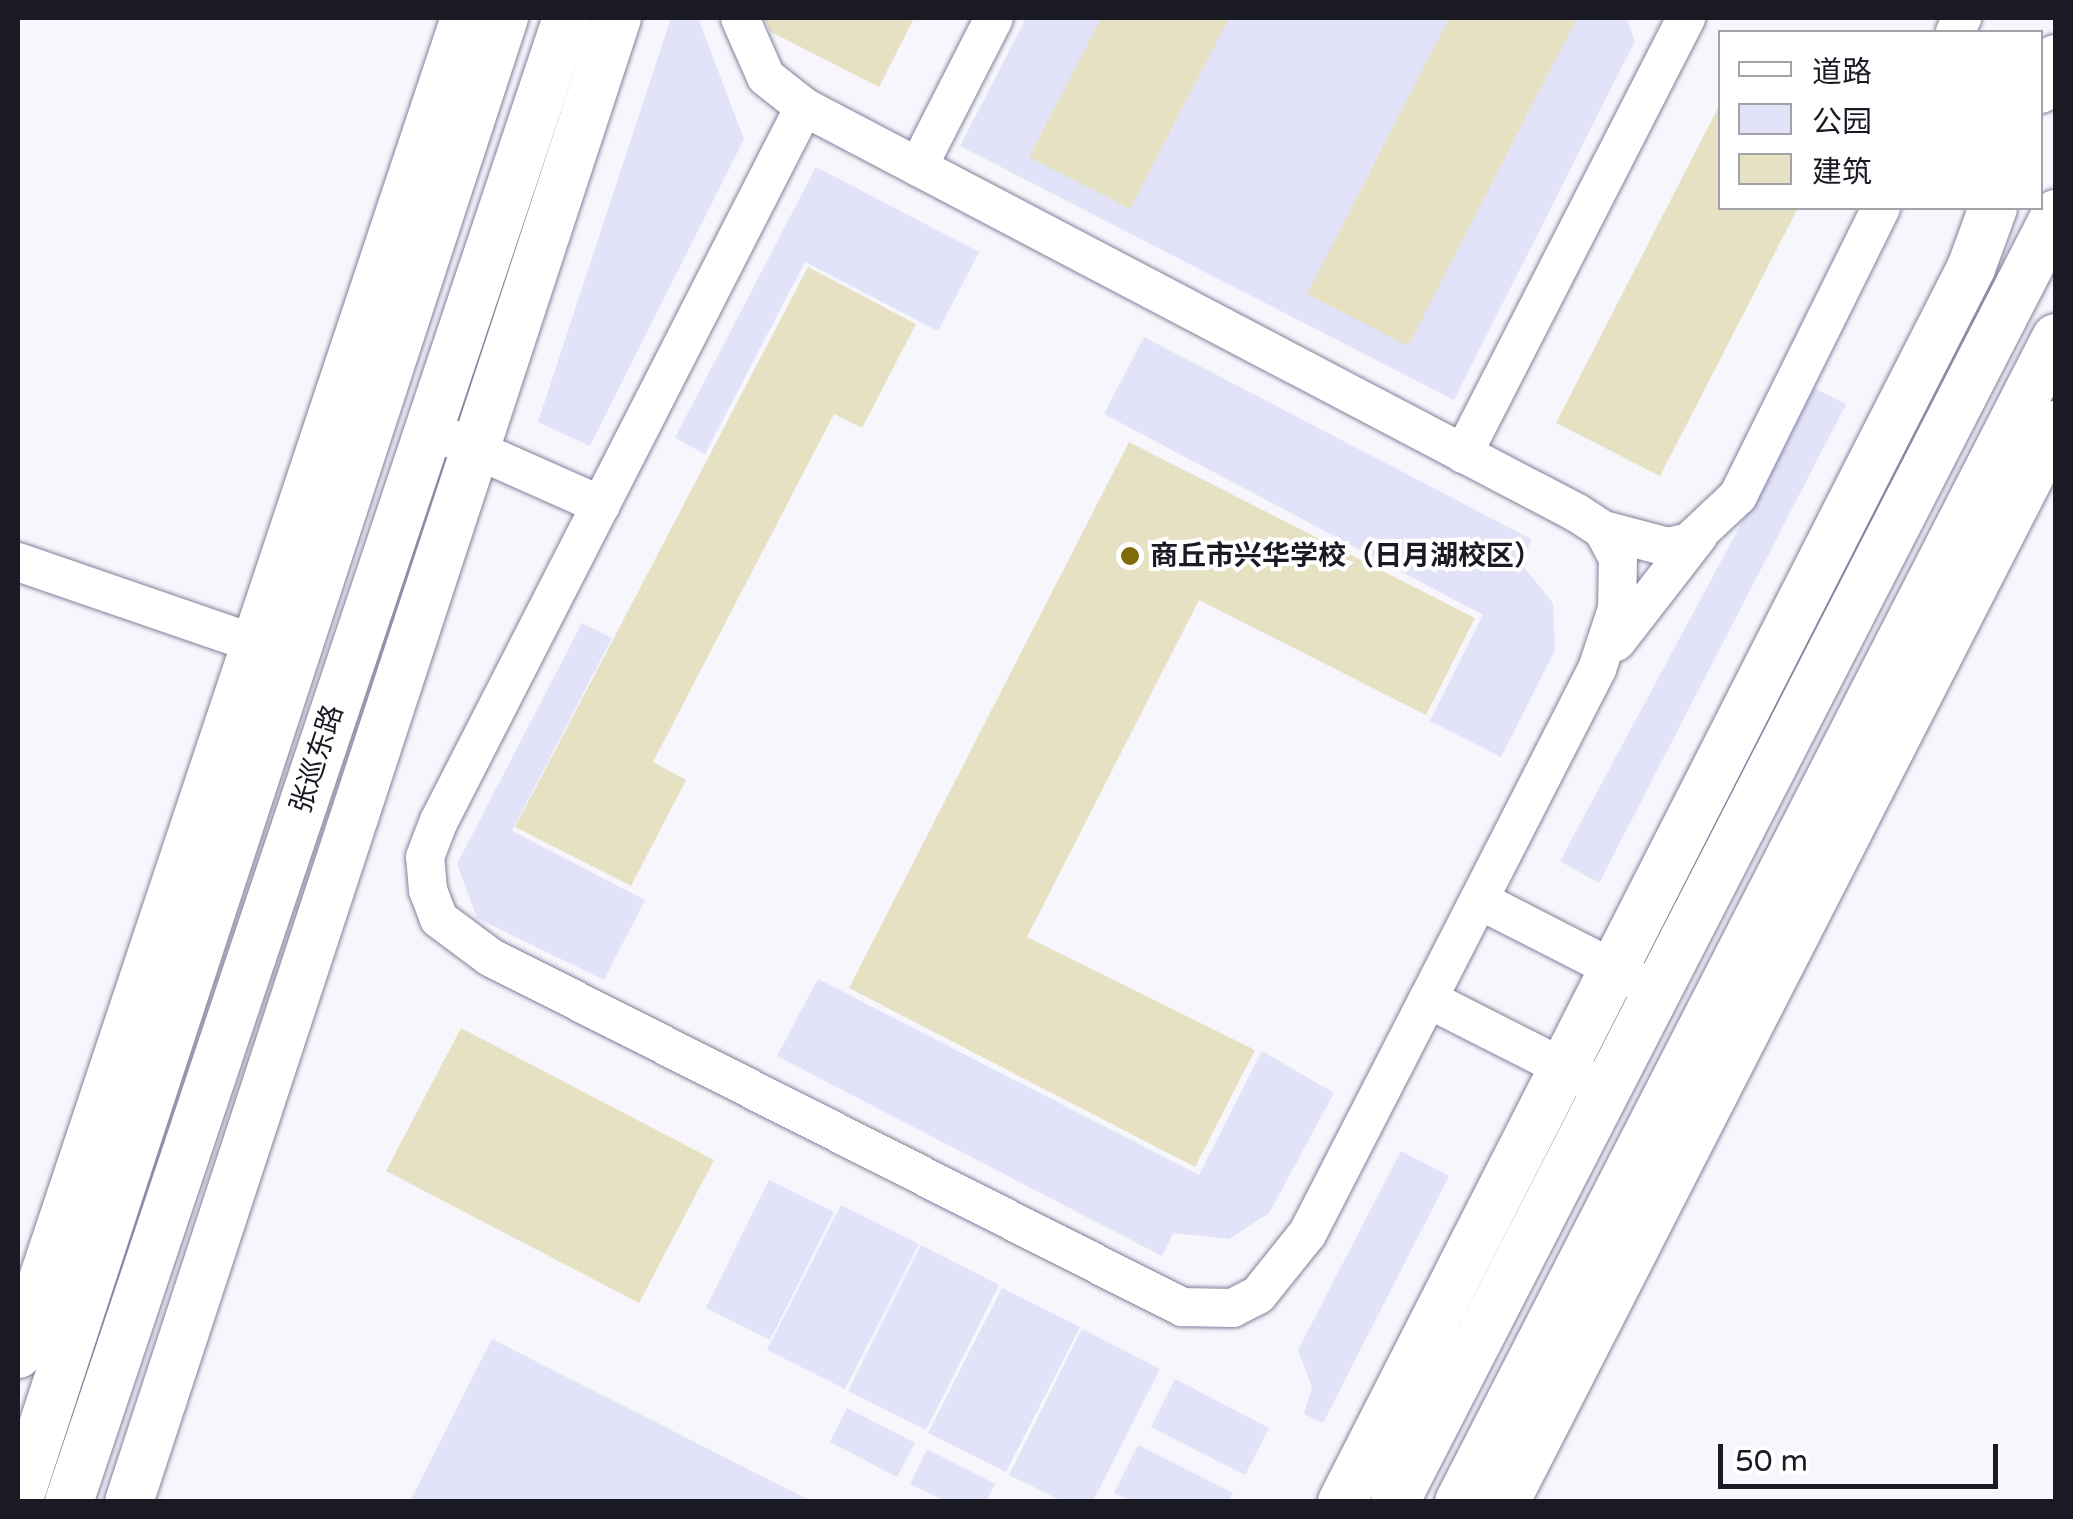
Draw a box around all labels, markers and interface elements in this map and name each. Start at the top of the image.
legend [1718,30,2043,210]
text: 道路 [1812,54,1872,91]
text: 公园 [1812,104,1872,141]
text: 建筑 [1812,154,1872,191]
place label: 商丘市兴华学校（日月湖校区） [1150,539,1542,573]
marker: 商丘市兴华学校（日月湖校区） [1119,545,1141,567]
street label: 张巡东路 [284,701,350,817]
scale bar [1723,1424,2003,1486]
text: 50 m [1735,1443,1808,1480]

